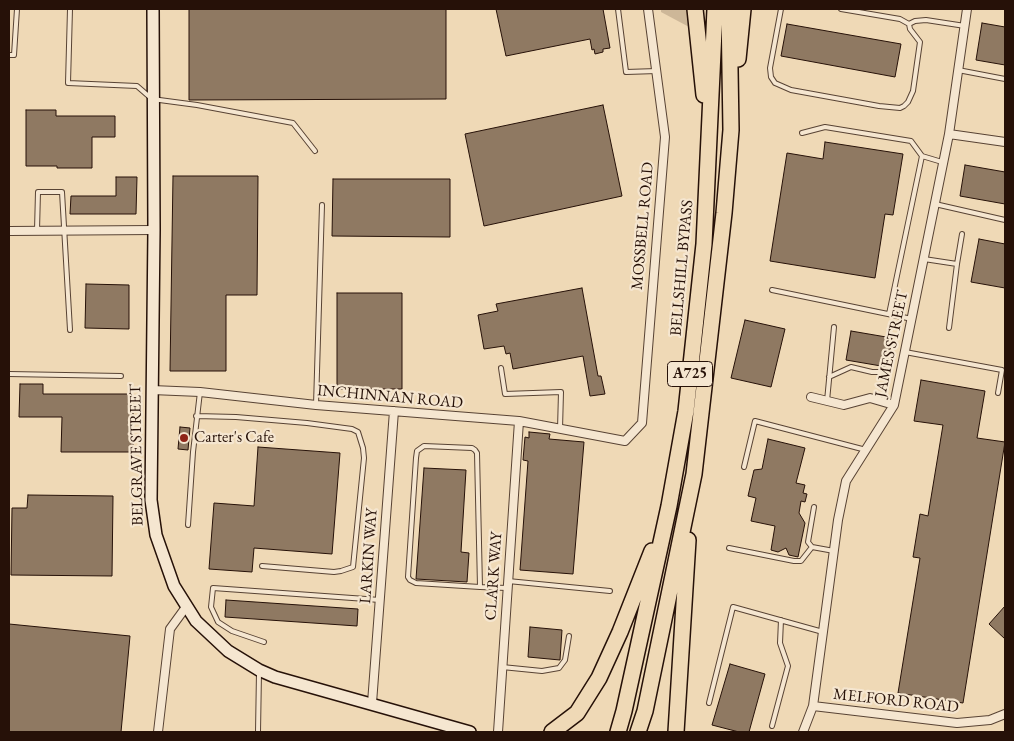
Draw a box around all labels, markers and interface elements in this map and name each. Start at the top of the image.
street label: MOSSBELL ROAD [628,161,658,291]
street label: BELLSHILL BYPASS [666,199,698,337]
street label: JAMES STREET [871,289,913,399]
road number: A725 [668,362,712,386]
street label: INCHINNAN ROAD [316,381,464,413]
street label: BELGRAVE STREET [126,384,148,526]
place label: Carter's Cafe [194,428,274,448]
marker: Carter's Cafe [178,432,190,444]
street label: LARKIN WAY [356,508,382,604]
street label: CLARK WAY [481,531,507,621]
street label: MELFORD ROAD [832,685,960,717]

